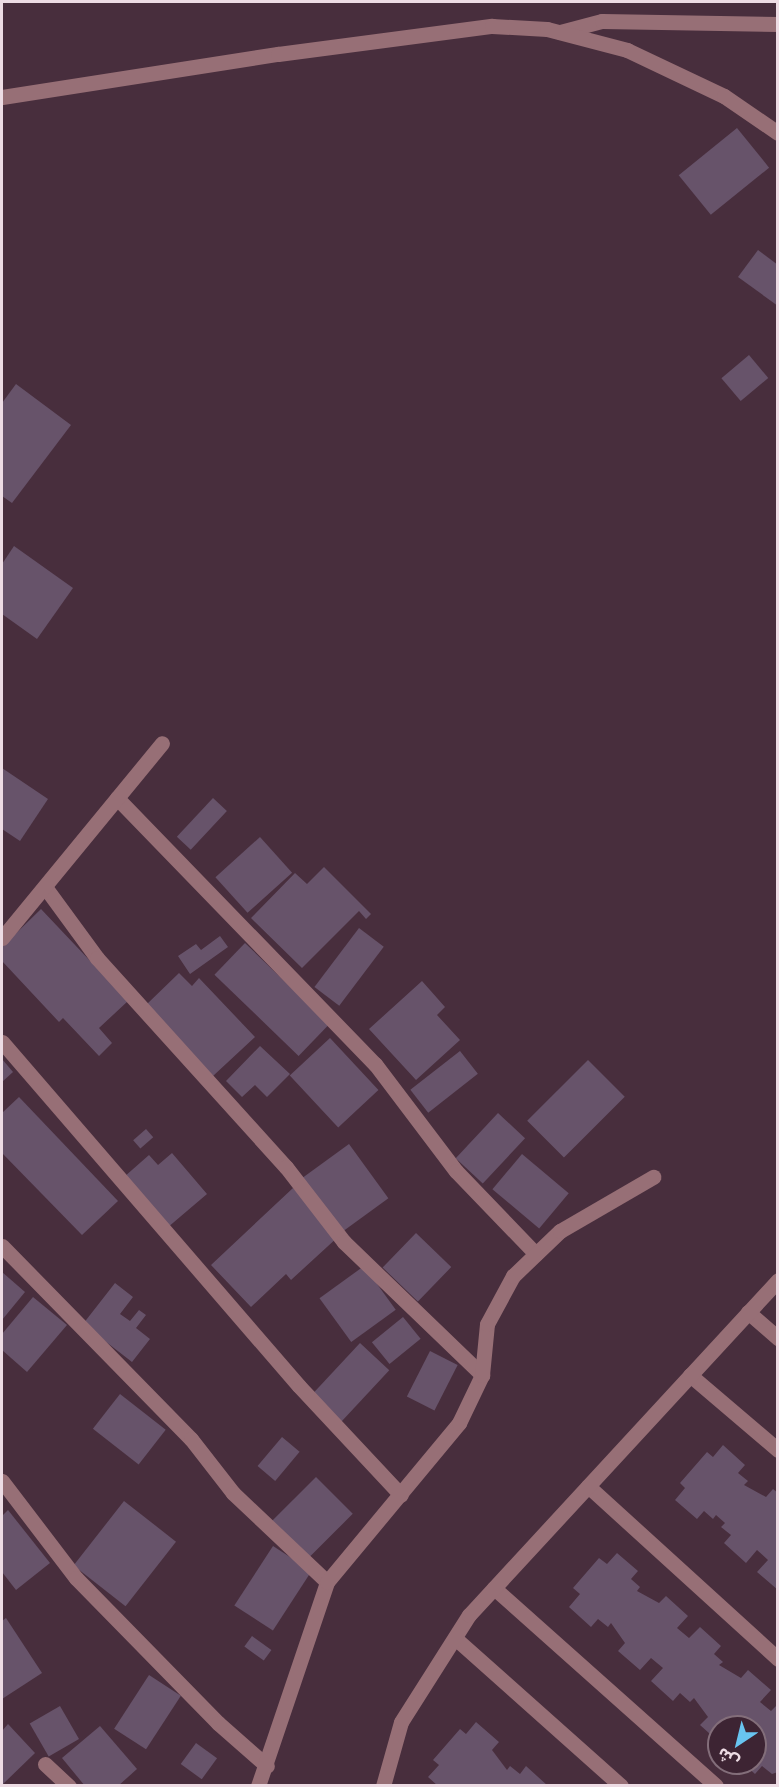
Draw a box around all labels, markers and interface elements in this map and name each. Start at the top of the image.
north arrow [707,1715,767,1775]
text: ش [713,1743,743,1773]

